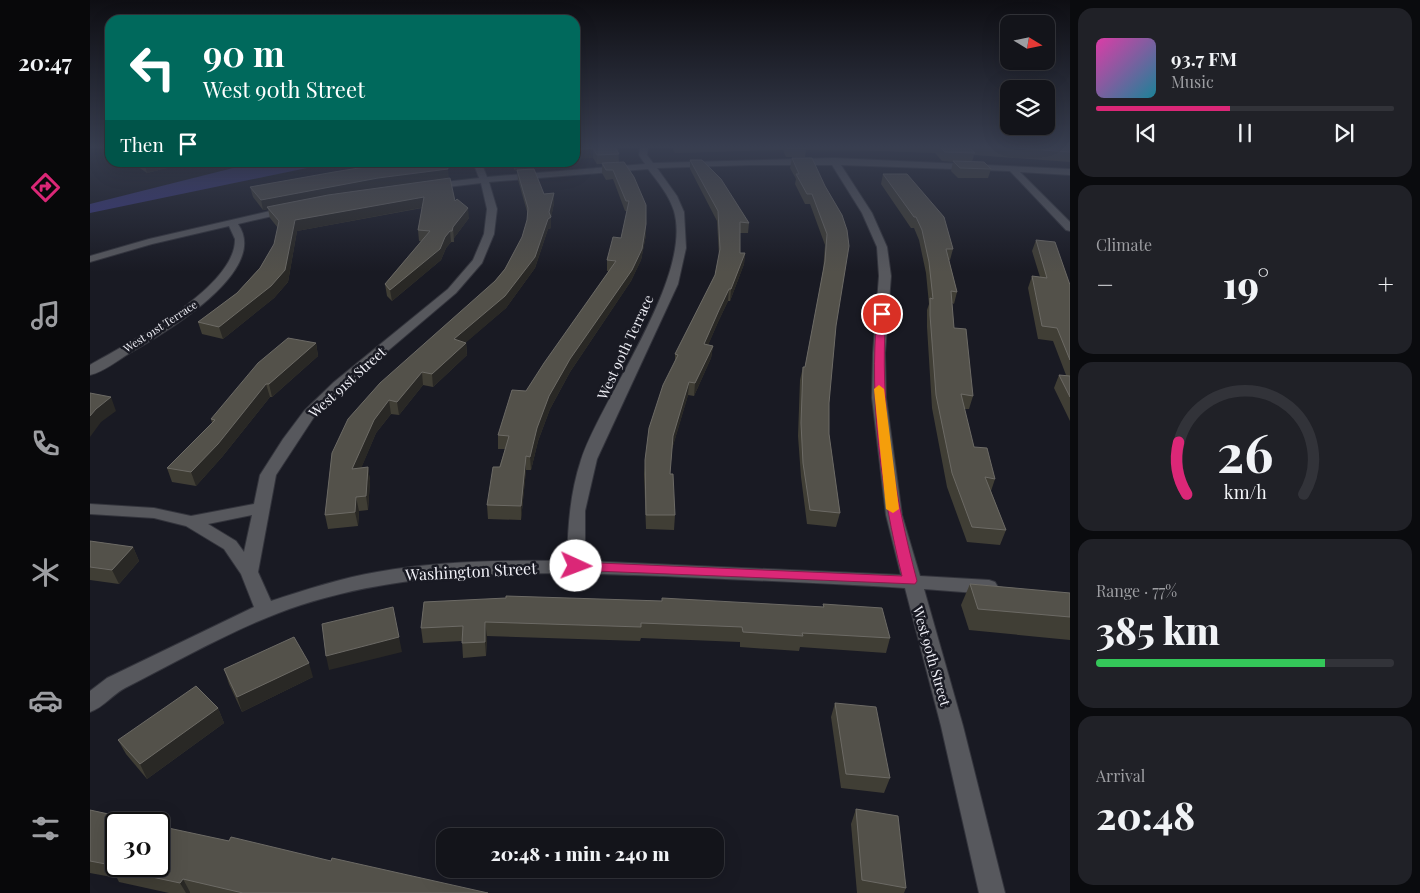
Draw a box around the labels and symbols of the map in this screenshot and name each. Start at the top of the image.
north arrow [1000,15,1055,70]
street label: West 90th Terrace [592,291,658,403]
pin [861,293,903,335]
street label: West 91st Terrace [119,296,200,356]
street label: West 91st Street [304,342,390,422]
position arrow [549,539,601,591]
street label: Washington Street [404,557,538,585]
street label: West 90th Street [908,603,956,709]
speed limit sign: 30 [105,812,170,877]

